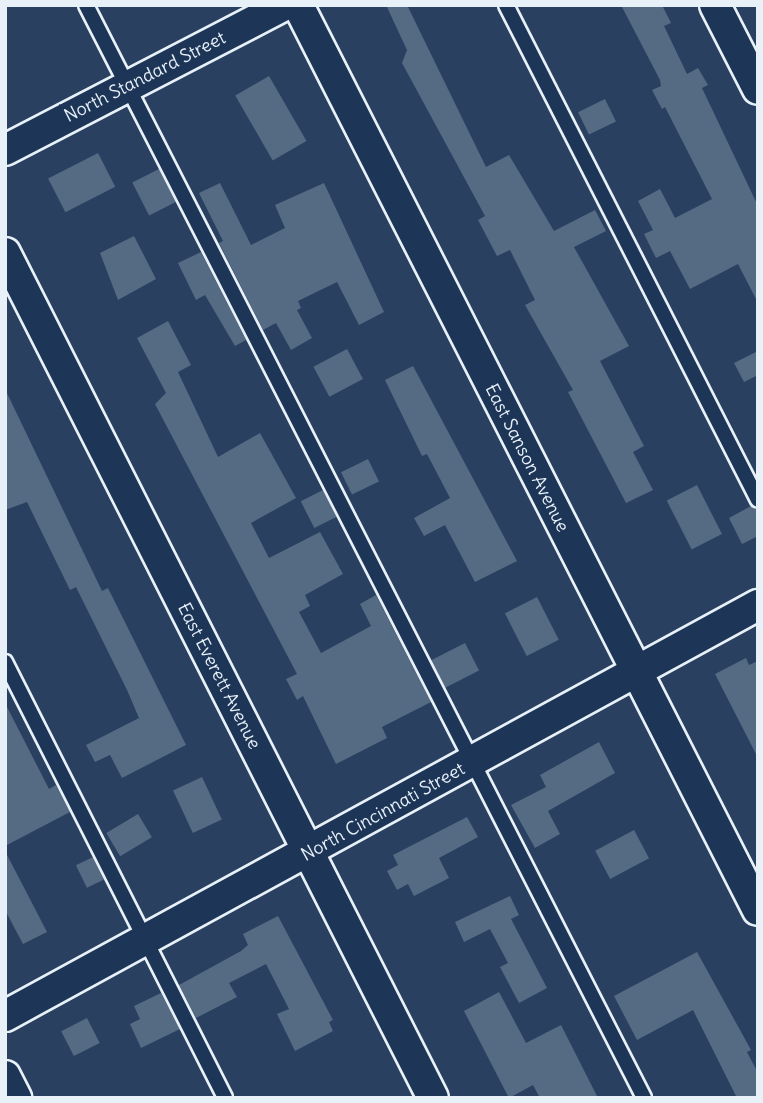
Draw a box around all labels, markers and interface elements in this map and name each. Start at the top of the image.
street label: North Standard Street [61,27,229,127]
street label: East Sanson Avenue [480,380,574,536]
street label: East Everett Avenue [173,599,265,753]
street label: North Cincinnati Street [298,758,468,866]

